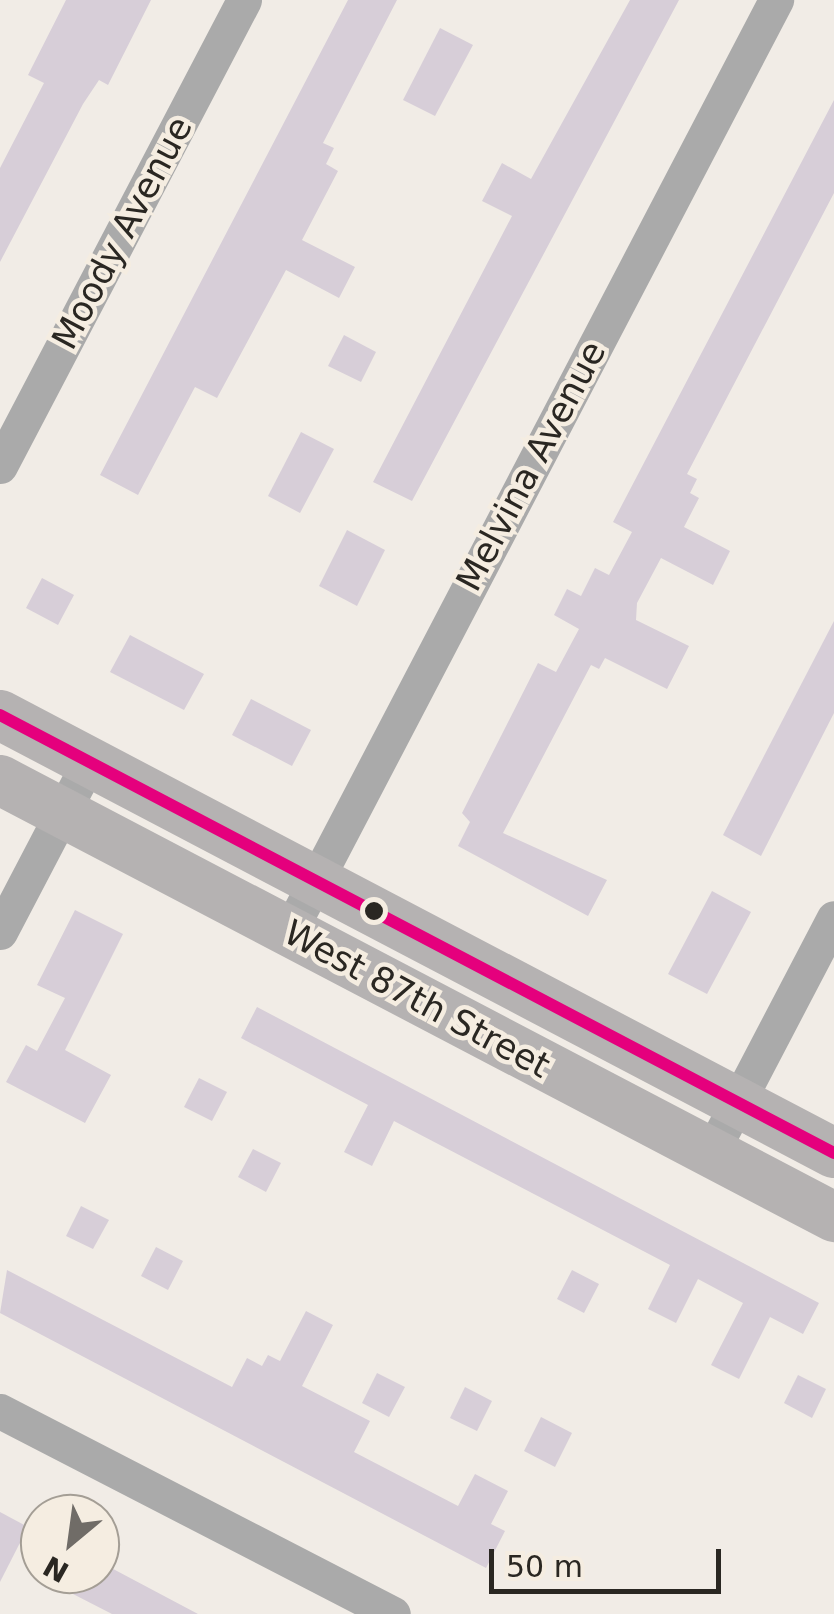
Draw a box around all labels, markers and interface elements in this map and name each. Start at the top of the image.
street label: Moody Avenue [43,110,201,356]
street label: Melvina Avenue [448,334,614,598]
unlabelled marker [364,901,384,921]
street label: West 87th Street [277,911,557,1087]
north arrow [20,1494,120,1594]
scale bar [494,1529,726,1591]
text: N [38,1549,74,1589]
text: 50 m [506,1549,583,1584]

